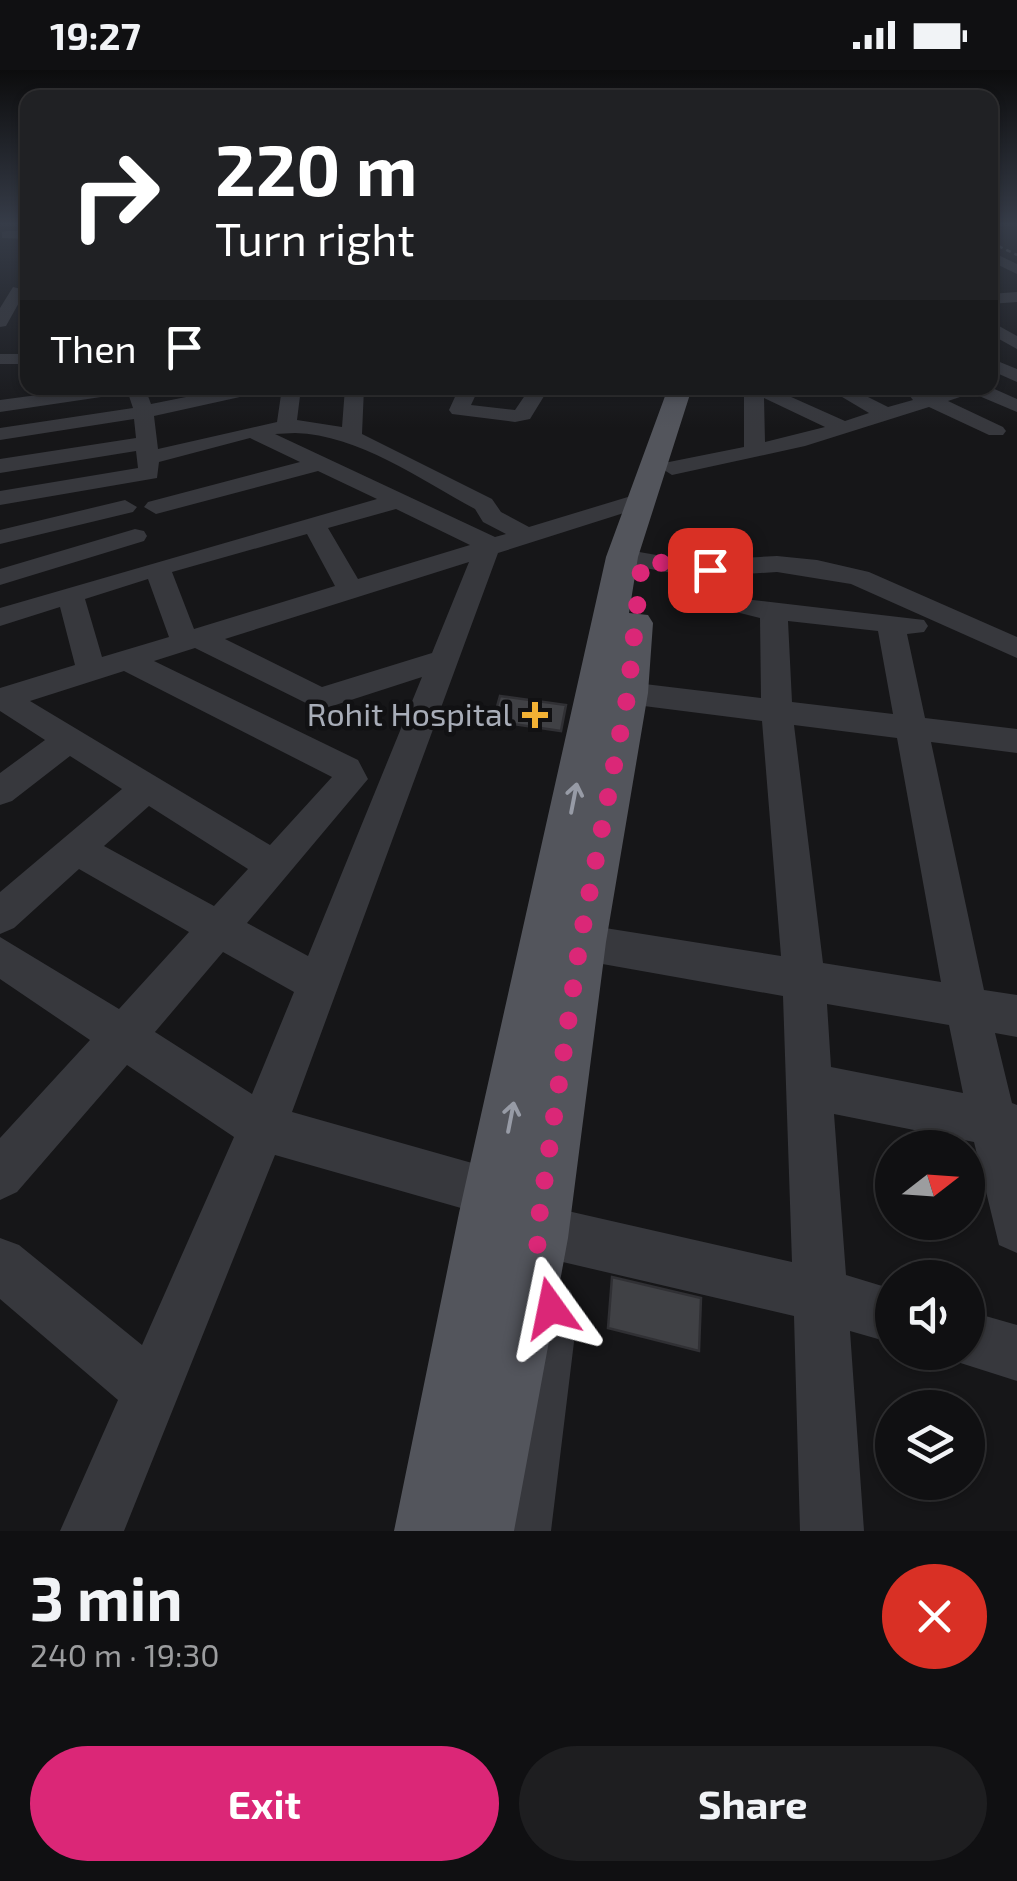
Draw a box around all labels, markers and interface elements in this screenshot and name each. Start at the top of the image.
text: 19:27 [50,12,141,58]
text: 220 m [215,126,417,210]
icon: right [50,130,180,260]
text: Turn right [215,211,415,265]
icon: arrive [157,320,212,375]
text: Then [50,325,137,371]
pin [668,528,753,613]
icon: arrive [683,543,738,598]
place label: Rohit Hospital [307,694,512,732]
marker: Rohit Hospital [522,702,548,728]
one-way arrow [565,783,584,815]
one-way arrow [502,1102,521,1134]
north arrow [875,1130,985,1240]
map controls [875,1130,985,1500]
position arrow [499,1256,603,1360]
button: sound [875,1260,985,1370]
button: layers [875,1390,985,1500]
text: 3 min [30,1561,182,1633]
button: close [882,1564,987,1669]
text: 240 m · 19:30 [30,1635,220,1673]
button: Exit [30,1746,499,1861]
button: Share [519,1746,987,1861]

